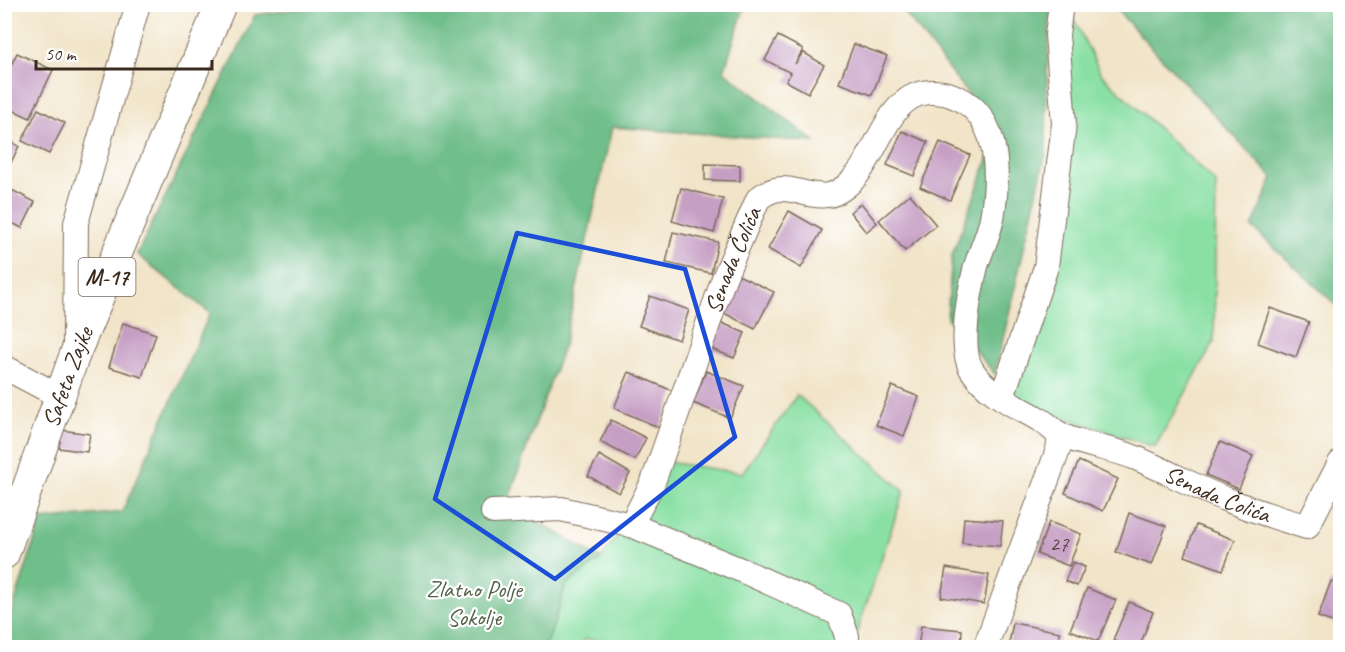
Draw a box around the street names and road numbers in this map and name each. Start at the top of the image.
street label: Senada Čolića [698,201,768,317]
road number: M-17 [78,258,136,296]
street label: Safeta Zajke [35,320,100,431]
street label: Senada Čolića [1159,458,1275,530]

